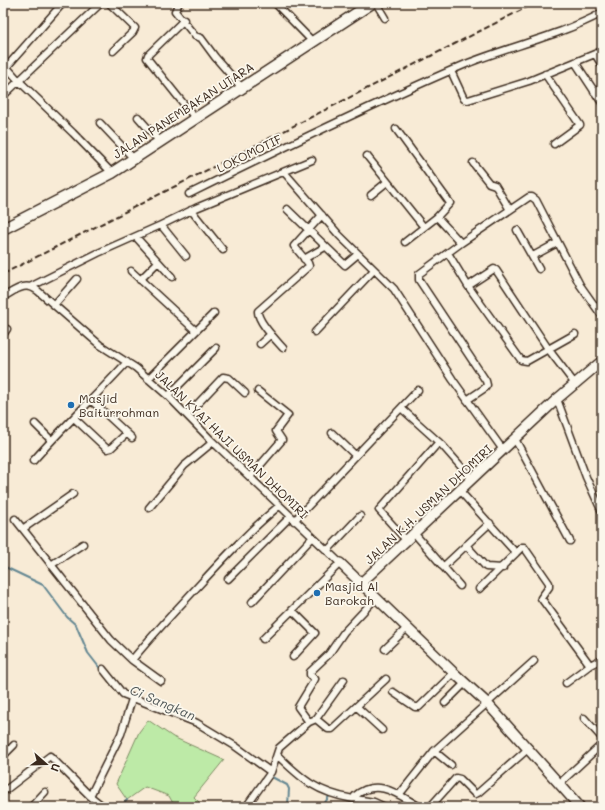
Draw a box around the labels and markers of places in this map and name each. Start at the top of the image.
place label: Masjid Baiturrohman [79,390,159,420]
marker: Masjid Baiturrohman [66,400,76,410]
place label: Masjid Al Barokah [325,578,378,608]
marker: Masjid Al Barokah [312,588,322,598]

